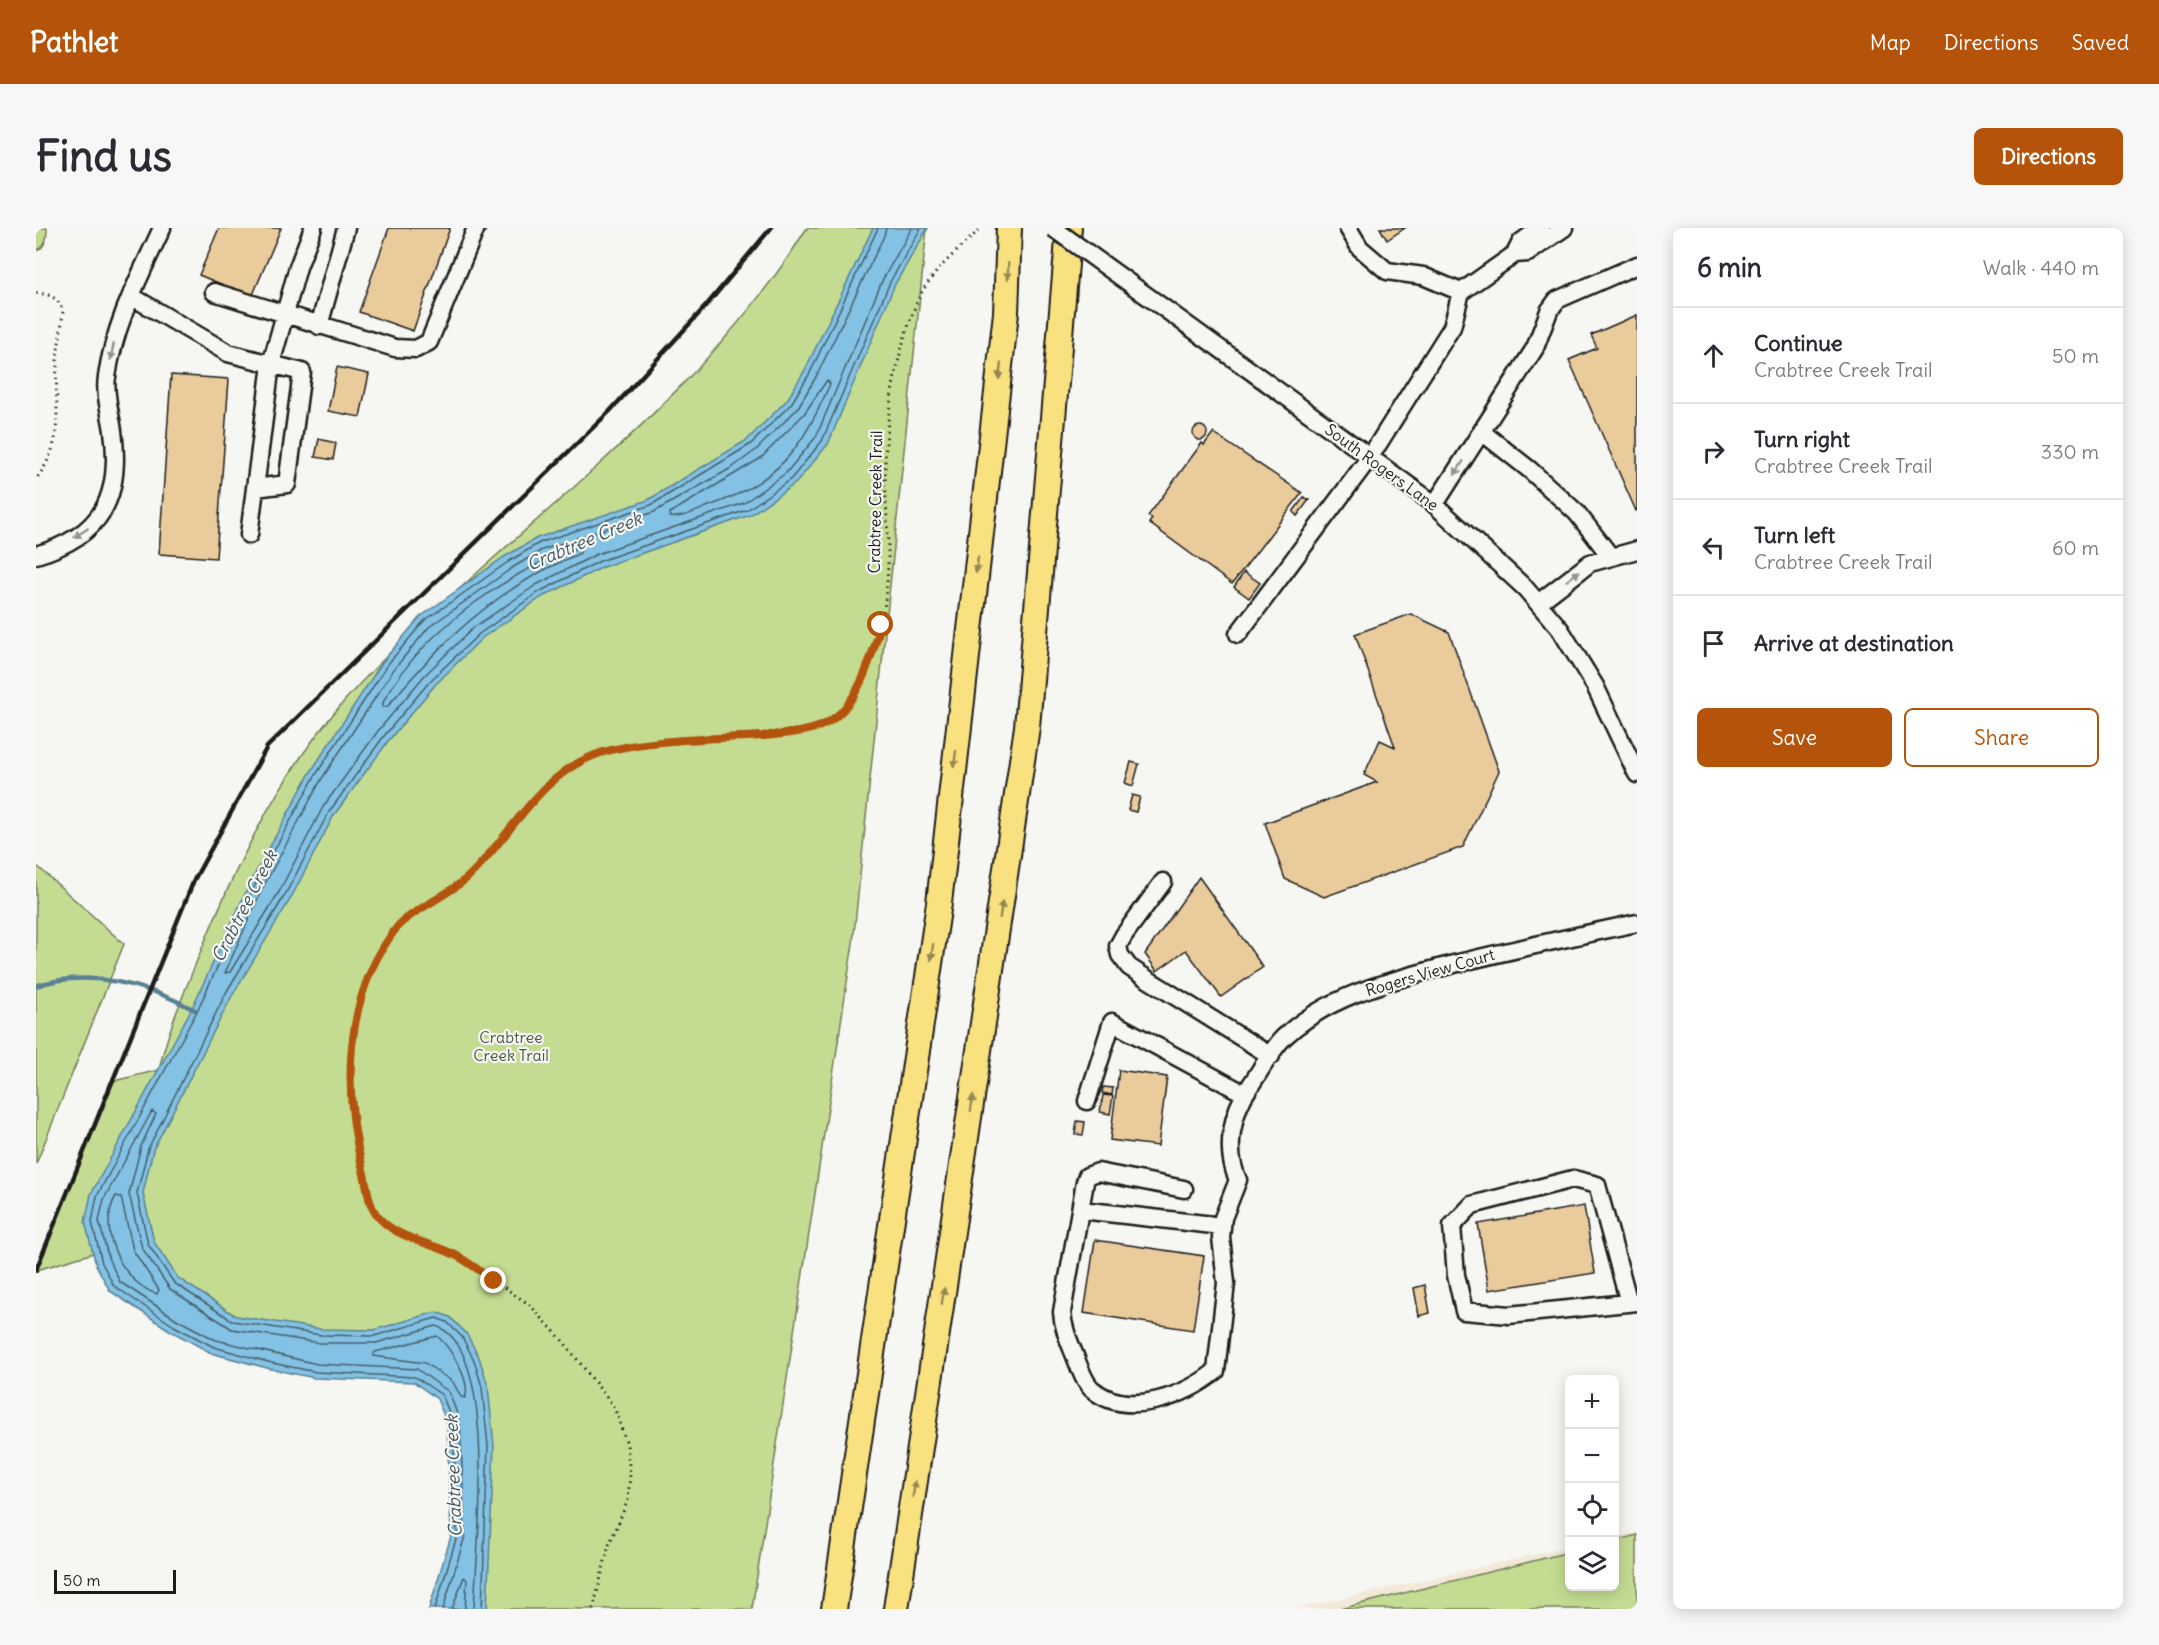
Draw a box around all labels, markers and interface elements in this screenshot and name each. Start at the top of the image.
text: Pathlet [30,24,119,60]
text: Map [1870,29,1911,56]
text: Directions [1944,29,2038,56]
text: Saved [2071,29,2129,56]
button: Directions [1974,128,2123,185]
text: Find us [36,130,172,182]
text: 6 min [1697,251,1762,284]
text: Walk · 440 m [1983,255,2099,280]
one-way arrow [1003,261,1012,280]
text: Continue [1754,329,1843,357]
icon: ahead [1697,339,1730,372]
one-way arrow [107,342,116,361]
text: 50 m [2052,343,2099,368]
text: Crabtree Creek Trail [1754,357,1933,382]
one-way arrow [995,362,1004,381]
street label: South Rogers Lane [1321,419,1443,515]
text: Turn right [1754,425,1850,453]
street label: Crabtree Creek Trail [864,430,886,574]
icon: right [1697,435,1730,468]
text: 330 m [2041,439,2099,464]
text: Crabtree Creek Trail [1754,453,1933,478]
one-way arrow [1453,460,1464,476]
water label: Crabtree Creek [523,506,647,576]
text: Turn left [1754,521,1835,549]
one-way arrow [73,528,90,539]
icon: left [1697,531,1730,564]
text: 60 m [2052,535,2099,560]
text: Crabtree Creek Trail [1754,549,1933,574]
one-way arrow [973,556,982,575]
one-way arrow [1564,570,1580,582]
route start [867,611,893,637]
icon: arrive [1697,627,1730,660]
text: Arrive at destination [1754,629,1954,657]
button: Save [1697,708,1892,767]
button: Share [1904,708,2099,767]
one-way arrow [951,749,960,768]
water label: Crabtree Creek [206,844,283,966]
one-way arrow [997,901,1006,920]
one-way arrow [927,943,936,962]
street label: Rogers View Court [1363,944,1497,1000]
park label: Crabtree Creek Trail [473,1027,549,1065]
one-way arrow [968,1094,977,1113]
route end [480,1267,506,1293]
one-way arrow [939,1286,948,1305]
map controls [1565,1375,1619,1591]
button: + [1565,1375,1619,1429]
water label: Crabtree Creek [439,1412,467,1538]
button: − [1565,1429,1619,1483]
one-way arrow [910,1479,919,1498]
button: locate [1565,1483,1619,1537]
button: layers [1565,1537,1619,1591]
scale bar [54,1567,176,1594]
text: 50 m [63,1570,101,1590]

